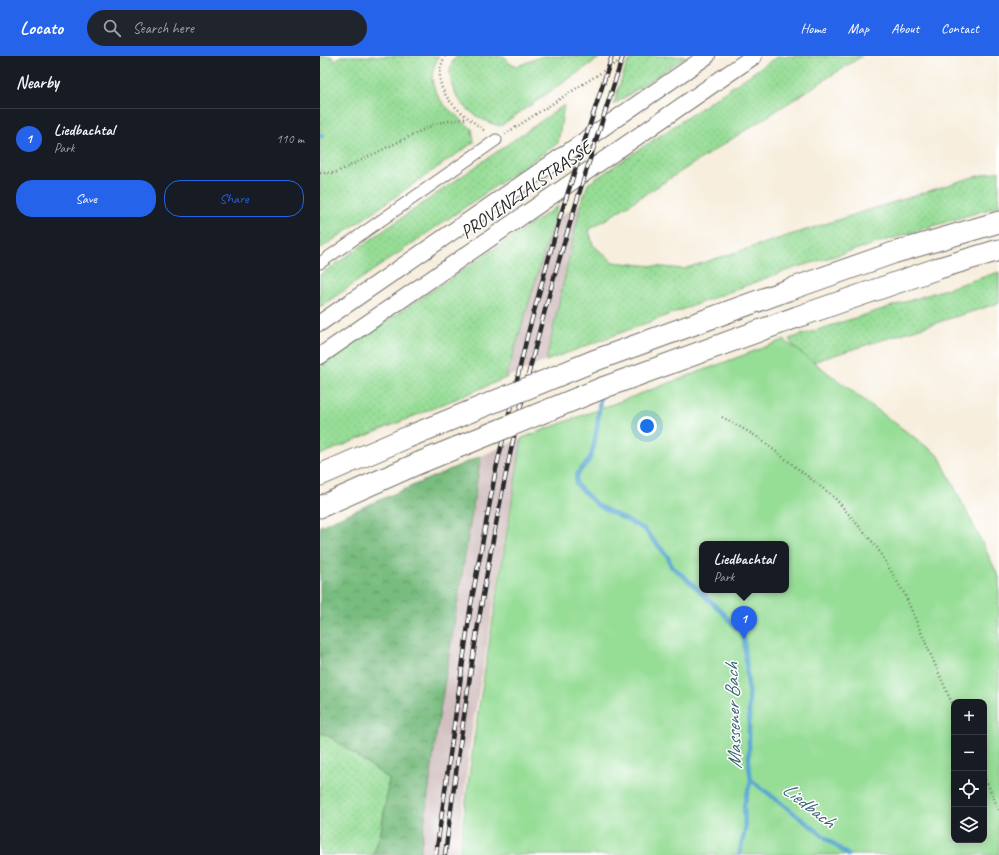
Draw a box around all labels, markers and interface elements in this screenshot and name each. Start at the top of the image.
search box [87,10,367,46]
text: Locato [20,16,63,40]
icon: search [101,17,123,39]
text: Search here [133,19,194,38]
text: Home [800,20,826,37]
text: Map [848,20,869,37]
text: About [891,20,919,37]
text: Contact [941,20,979,37]
text: Nearby [16,72,59,93]
text: Liedbachtal [54,121,115,140]
text: 1 [26,131,32,147]
text: 110 m [276,131,304,147]
street label: PROVINZIALSTRASSE [456,134,598,244]
text: Park [54,140,75,156]
button: Save [16,180,156,217]
button: Share [164,180,304,217]
your location [637,416,657,436]
popup [699,541,789,593]
text: Liedbachtal [714,550,774,569]
text: Park [714,569,734,585]
pin: 1 [731,606,757,639]
water label: Massener Bach [719,661,747,769]
map controls [951,699,987,843]
button: + [951,699,987,735]
button: − [951,735,987,771]
button: locate [951,771,987,807]
water label: Liedbach [777,777,842,835]
button: layers [951,807,987,843]

